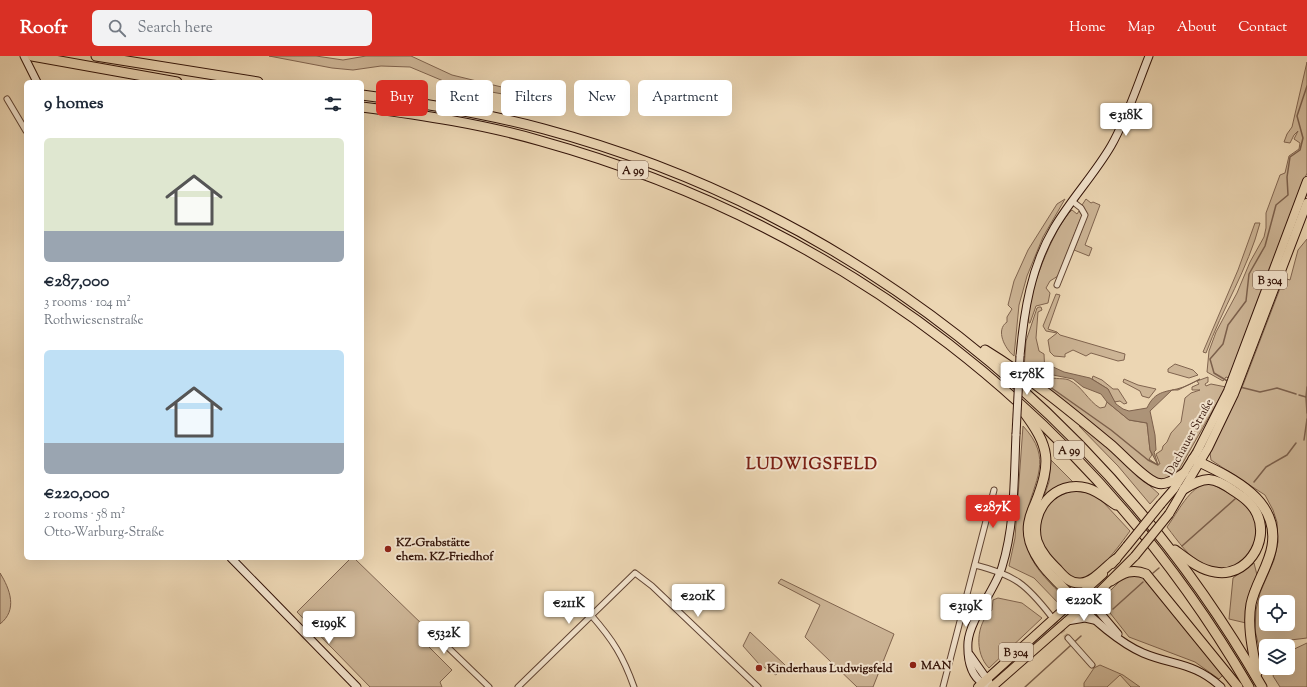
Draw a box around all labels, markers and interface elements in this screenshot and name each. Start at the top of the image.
search box [92,10,372,46]
text: Roofr [20,15,68,42]
icon: search [106,17,128,39]
text: Search here [138,18,213,39]
text: Home [1069,18,1106,38]
text: Map [1128,18,1155,38]
text: About [1177,18,1216,38]
text: Contact [1238,18,1287,38]
chip: Buy [376,80,428,116]
chip: Rent [436,80,493,116]
chip: Filters [501,80,566,116]
chip: New [574,80,630,116]
chip: Apartment [638,80,732,116]
text: 9 homes [44,92,103,116]
icon: filters [322,93,344,115]
pin: €318K [1098,103,1154,137]
text: €318K [1109,107,1143,125]
road number: A 99 [618,161,648,179]
icon: home [158,164,230,236]
text: €287,000 [44,270,109,294]
road number: B 304 [1253,271,1287,289]
text: 3 rooms · 104 m² [44,294,131,312]
text: Rothwiesenstraße [44,312,144,330]
pin: €178K [999,362,1055,396]
text: €178K [1010,366,1044,384]
icon: home [158,376,230,448]
street label: Dachauer Straße [1161,395,1219,479]
road number: A 99 [1054,441,1084,459]
district label: LUDWIGSFELD [746,454,878,477]
text: €220,000 [44,482,109,506]
pin: €287K [965,495,1021,529]
text: €287K [975,499,1011,517]
text: 2 rooms · 58 m² [44,506,125,524]
text: Otto-Warburg-Straße [44,524,164,542]
place label: KZ-Grabstätte ehem. KZ-Friedhof [395,534,494,566]
marker: KZ-Grabstätte ehem. KZ-Friedhof [383,544,393,554]
pin: €201K [670,584,726,618]
text: €201K [681,588,715,606]
pin: €220K [1056,588,1112,622]
pin: €211K [541,591,597,625]
text: €220K [1066,592,1102,610]
pin: €319K [938,594,994,628]
text: €211K [553,595,585,613]
map controls [1259,595,1295,675]
button: locate [1259,595,1295,631]
text: €319K [949,598,983,616]
pin: €199K [301,611,357,645]
text: €199K [312,615,346,633]
pin: €532K [416,621,472,655]
text: €532K [427,625,461,643]
button: layers [1259,639,1295,675]
road number: B 304 [999,643,1033,661]
place label: MAN [920,657,952,675]
place label: Kinderhaus Ludwigsfeld [766,660,893,678]
marker: MAN [908,660,918,670]
marker: Kinderhaus Ludwigsfeld [754,663,764,673]

